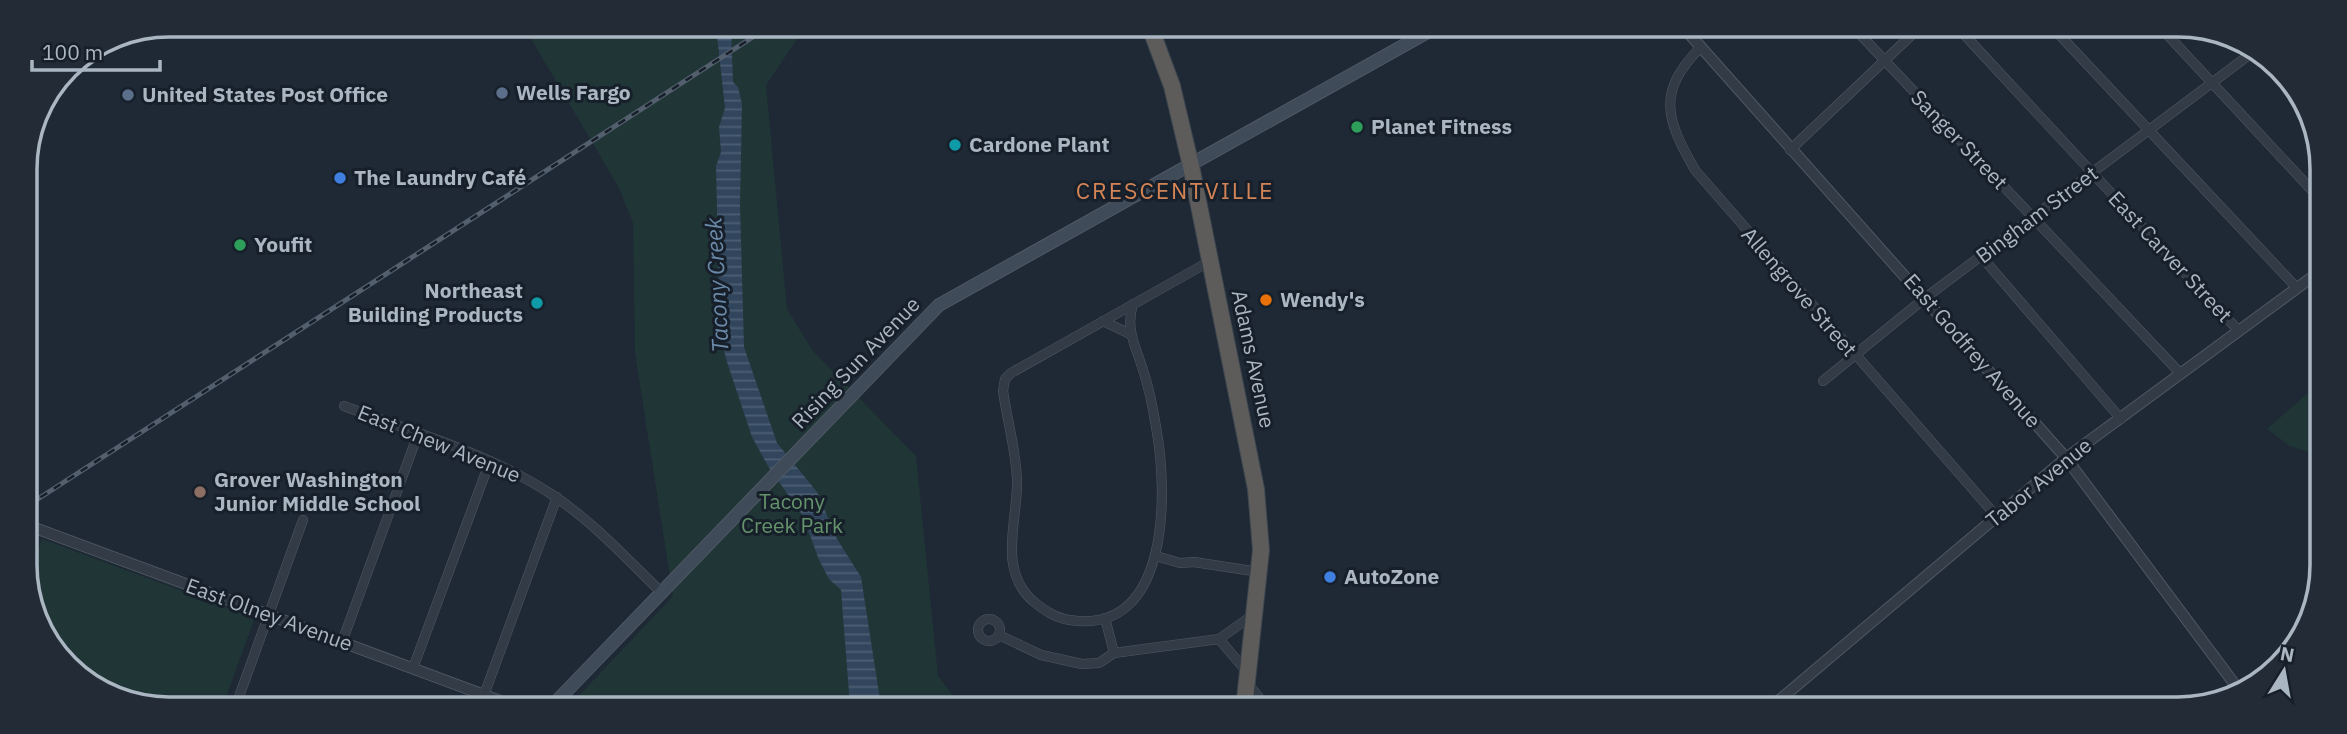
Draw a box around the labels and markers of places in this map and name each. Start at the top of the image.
place label: Wells Fargo [516,78,631,106]
place label: United States Post Office [142,80,388,108]
marker: Wells Fargo [494,85,510,101]
marker: United States Post Office [120,87,136,103]
place label: Planet Fitness [1371,112,1512,140]
marker: Planet Fitness [1349,119,1365,135]
place label: Cardone Plant [969,130,1110,158]
marker: Cardone Plant [947,137,963,153]
place label: The Laundry Café [354,163,526,191]
marker: The Laundry Café [332,170,348,186]
place label: Youfit [254,230,312,258]
marker: Youfit [232,237,248,253]
place label: Northeast Building Products [348,276,523,328]
place label: Wendy's [1280,285,1365,313]
marker: Wendy's [1258,292,1274,308]
marker: Northeast Building Products [529,295,545,311]
place label: Grover Washington Junior Middle School [214,465,420,517]
marker: Grover Washington Junior Middle School [192,484,208,500]
place label: AutoZone [1344,562,1440,590]
marker: AutoZone [1322,569,1338,585]

